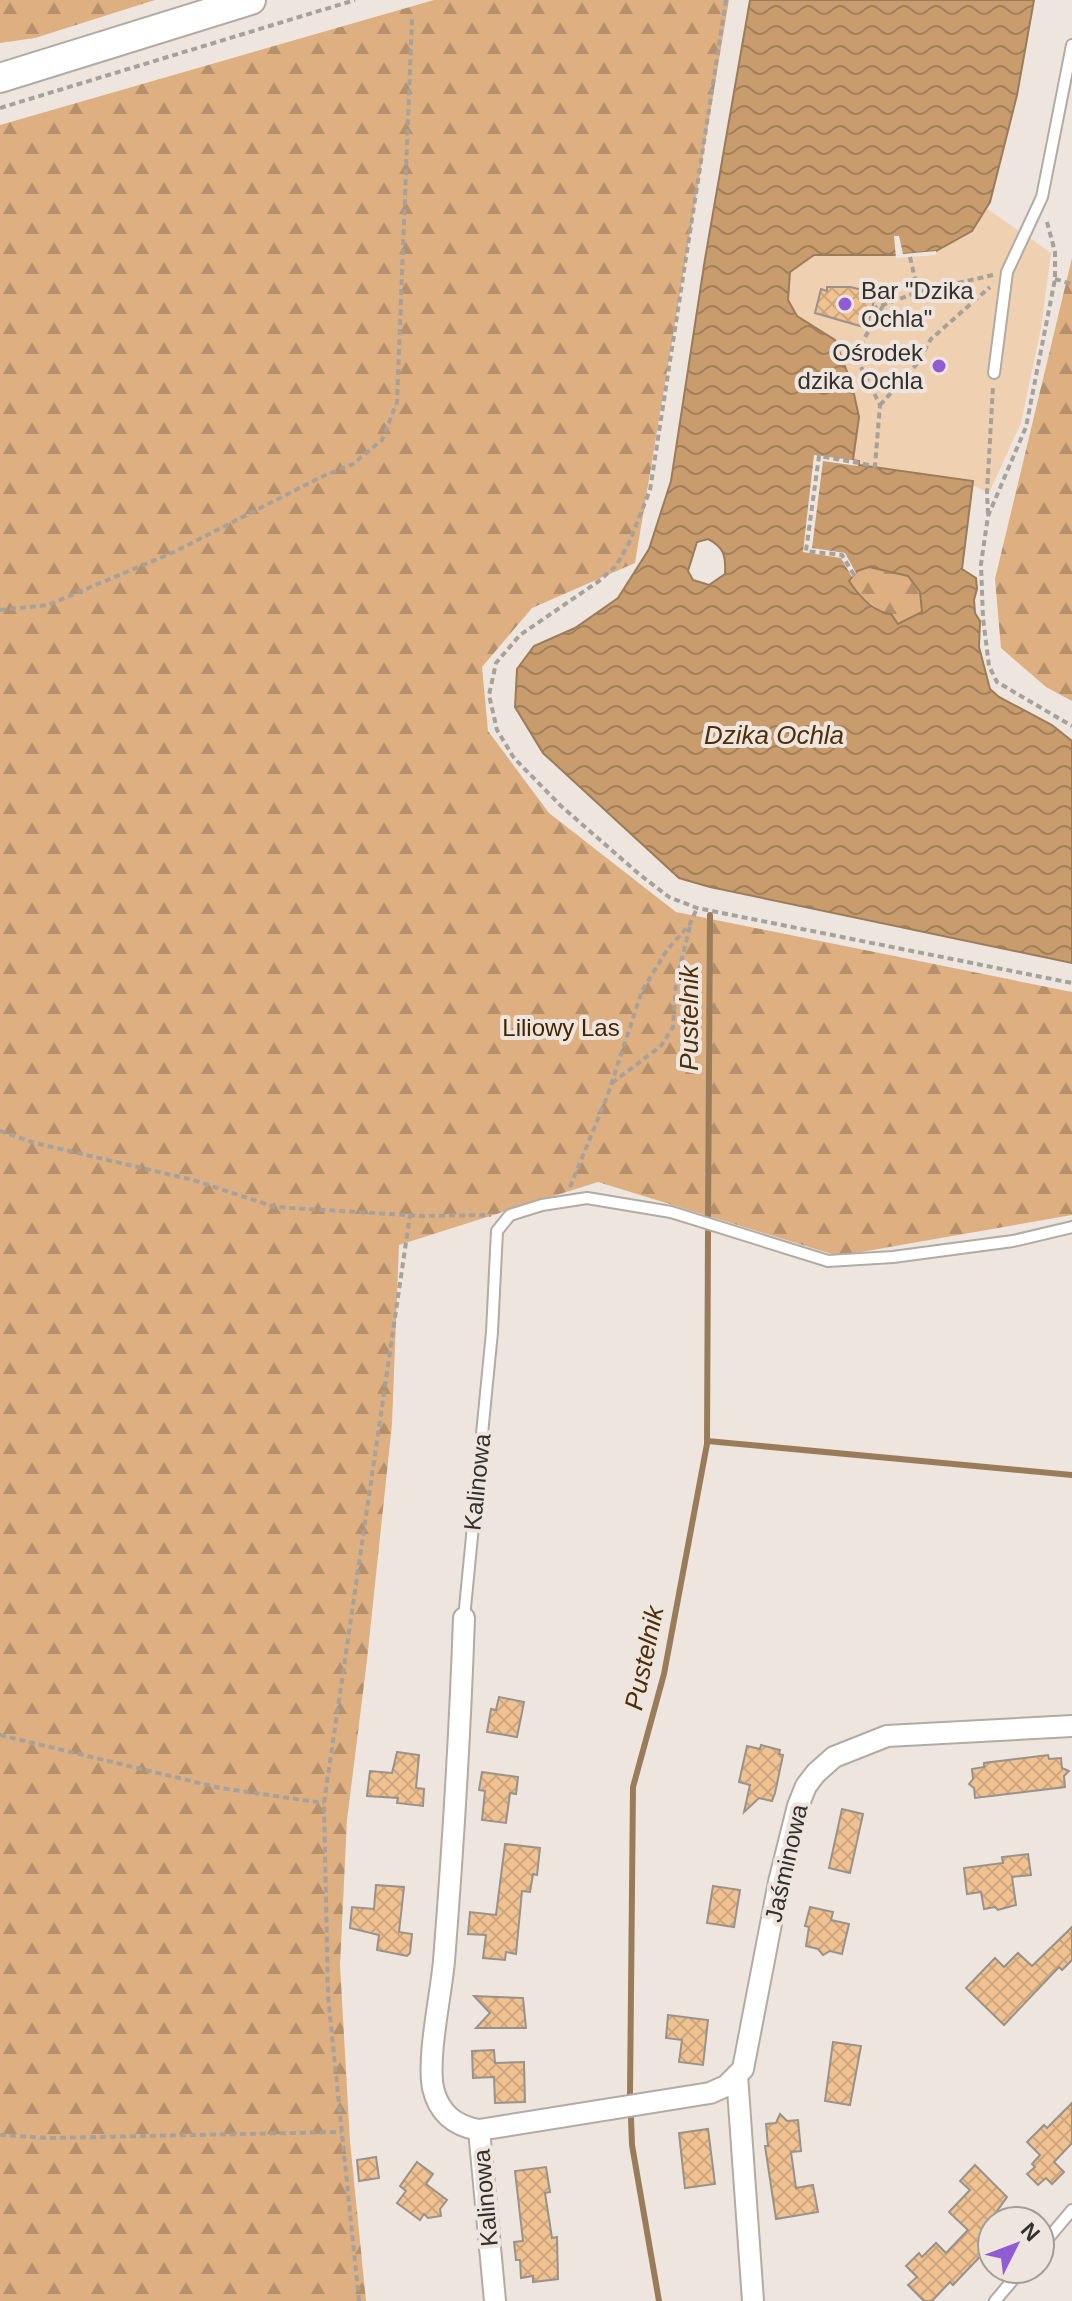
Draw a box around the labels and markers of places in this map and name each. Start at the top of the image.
place label: Bar "Dzika Ochla" [861,277,974,332]
marker: Bar "Dzika Ochla" [836,295,854,313]
place label: Ośrodek dzika Ochla [798,339,924,394]
marker: Ośrodek dzika Ochla [930,357,948,375]

